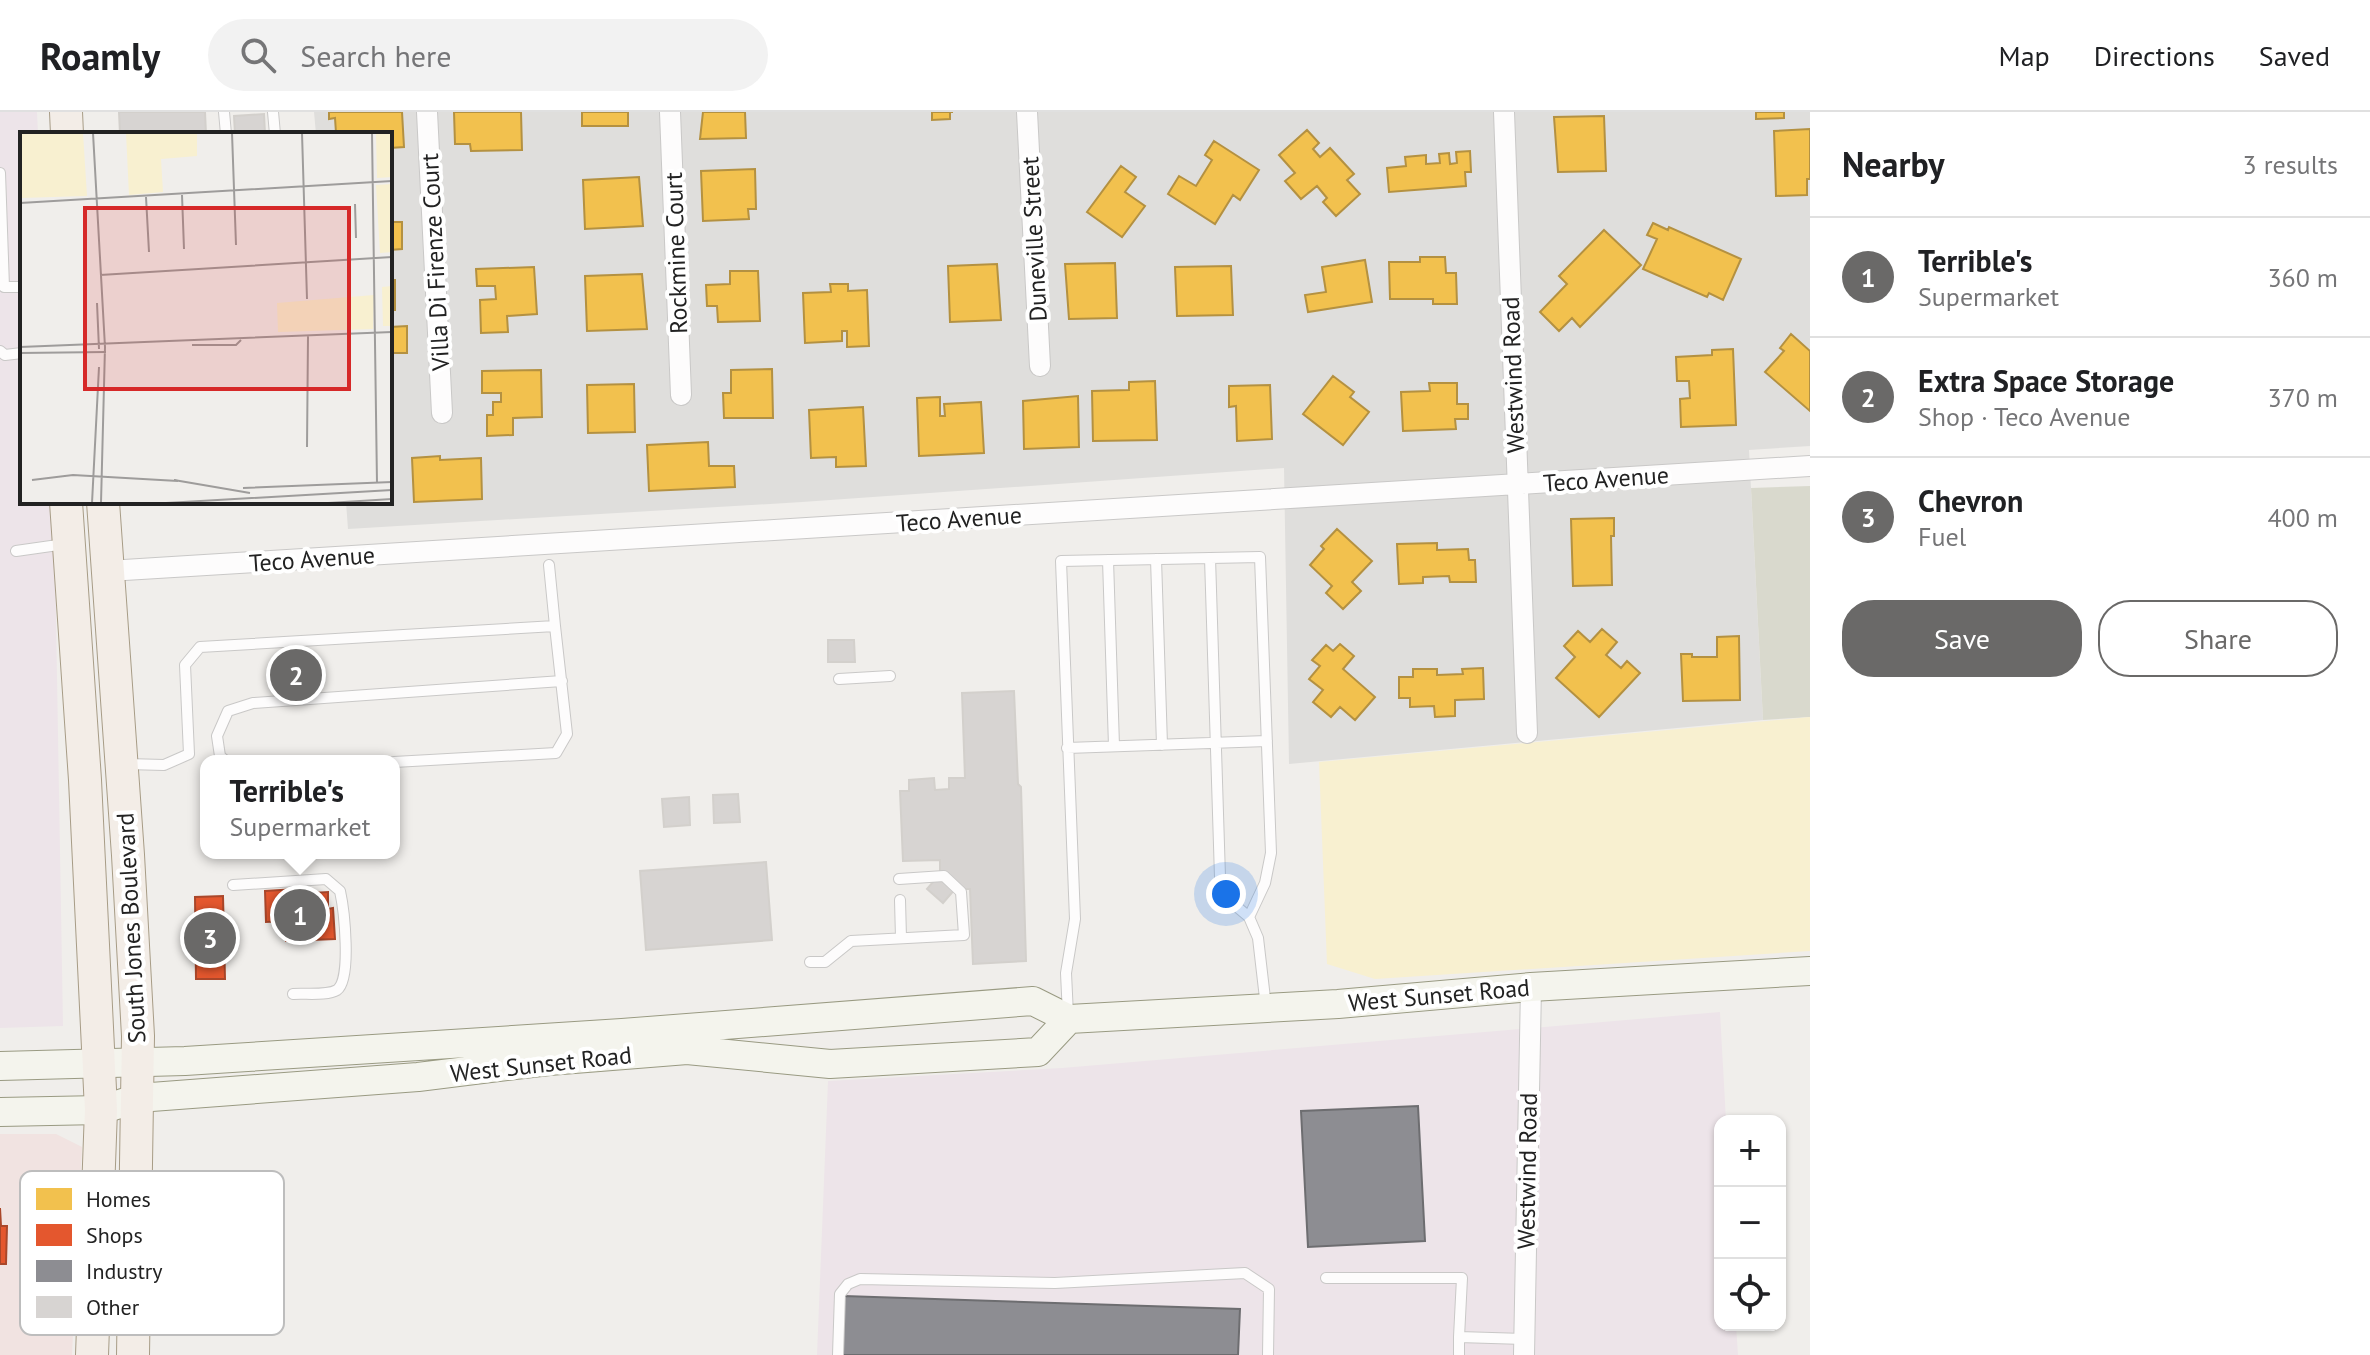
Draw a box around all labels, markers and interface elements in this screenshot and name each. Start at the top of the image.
search box [208,19,768,91]
text: Roamly [40,31,160,80]
icon: search [236,33,280,77]
text: Search here [300,36,452,75]
text: Map [1999,37,2050,74]
text: Directions [2094,37,2215,74]
text: Saved [2259,37,2330,74]
inset map [20,132,392,504]
text: Nearby [1842,142,1944,186]
text: 3 results [2243,148,2338,181]
street label: Villa Di Firenze Court [414,152,456,373]
street label: Duneville Street [1014,156,1054,322]
street label: Rockmine Court [658,172,694,334]
text: Terrible's [1918,241,2032,280]
text: 1 [1861,261,1875,294]
text: 360 m [2267,261,2338,294]
text: Supermarket [1918,280,2059,313]
street label: Westwind Road [1495,296,1531,454]
text: Extra Space Storage [1918,361,2174,400]
text: 2 [1861,381,1875,414]
text: 370 m [2267,381,2338,414]
text: Shop · Teco Avenue [1918,400,2130,433]
street label: Teco Avenue [1542,459,1670,499]
text: Chevron [1918,481,2023,520]
street label: Teco Avenue [895,499,1023,539]
text: 3 [1861,501,1875,534]
text: 400 m [2267,501,2338,534]
text: Fuel [1918,520,1966,553]
street label: Teco Avenue [248,539,376,579]
button: Save [1842,600,2082,677]
button: Share [2098,600,2338,677]
pin: 2 [270,645,322,705]
popup [200,755,400,859]
text: Terrible's [230,771,344,810]
text: Supermarket [230,810,370,843]
street label: South Jones Boulevard [109,812,153,1044]
your location [1206,874,1246,914]
pin: 1 [274,885,326,945]
pin: 3 [184,908,236,968]
street label: West Sunset Road [1347,972,1531,1018]
street label: West Sunset Road [449,1039,633,1089]
street label: Westwind Road [1510,1092,1544,1250]
map controls [1714,1115,1786,1331]
button: + [1714,1115,1786,1187]
legend [20,1171,284,1335]
text: Homes [86,1185,151,1213]
button: − [1714,1187,1786,1259]
text: Shops [86,1221,143,1249]
text: Industry [86,1257,163,1285]
button: locate [1714,1259,1786,1331]
text: Other [86,1293,140,1321]

